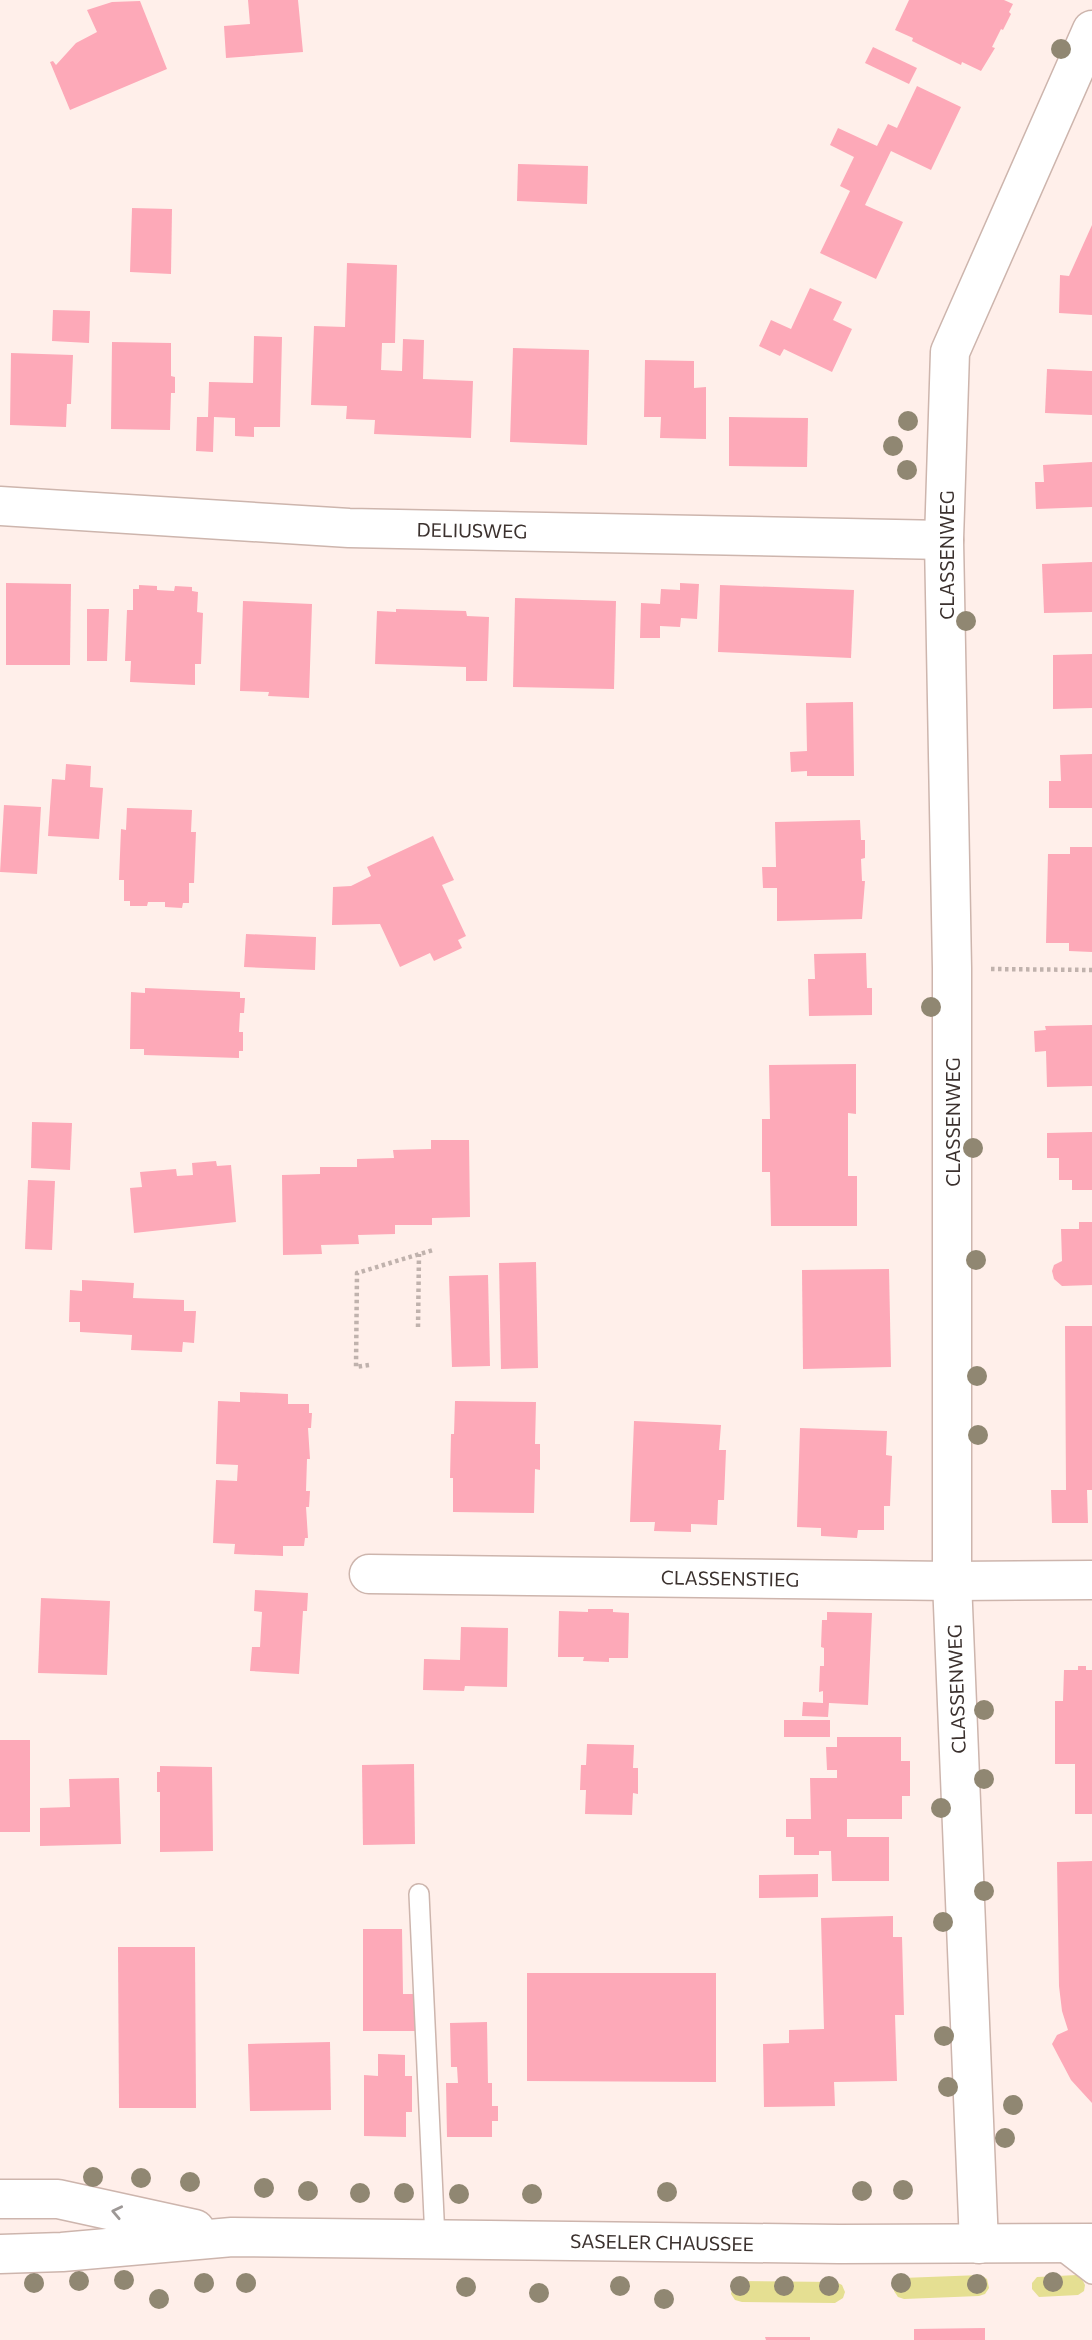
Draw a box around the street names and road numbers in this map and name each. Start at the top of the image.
street label: CLASSENWEG [935,490,958,620]
street label: DELIUSWEG [416,518,528,542]
street label: CLASSENWEG [941,1057,964,1187]
street label: CLASSENSTIEG [661,1565,799,1591]
street label: CLASSENWEG [942,1624,970,1754]
street label: SASELER CHAUSSEE [570,2229,754,2255]

